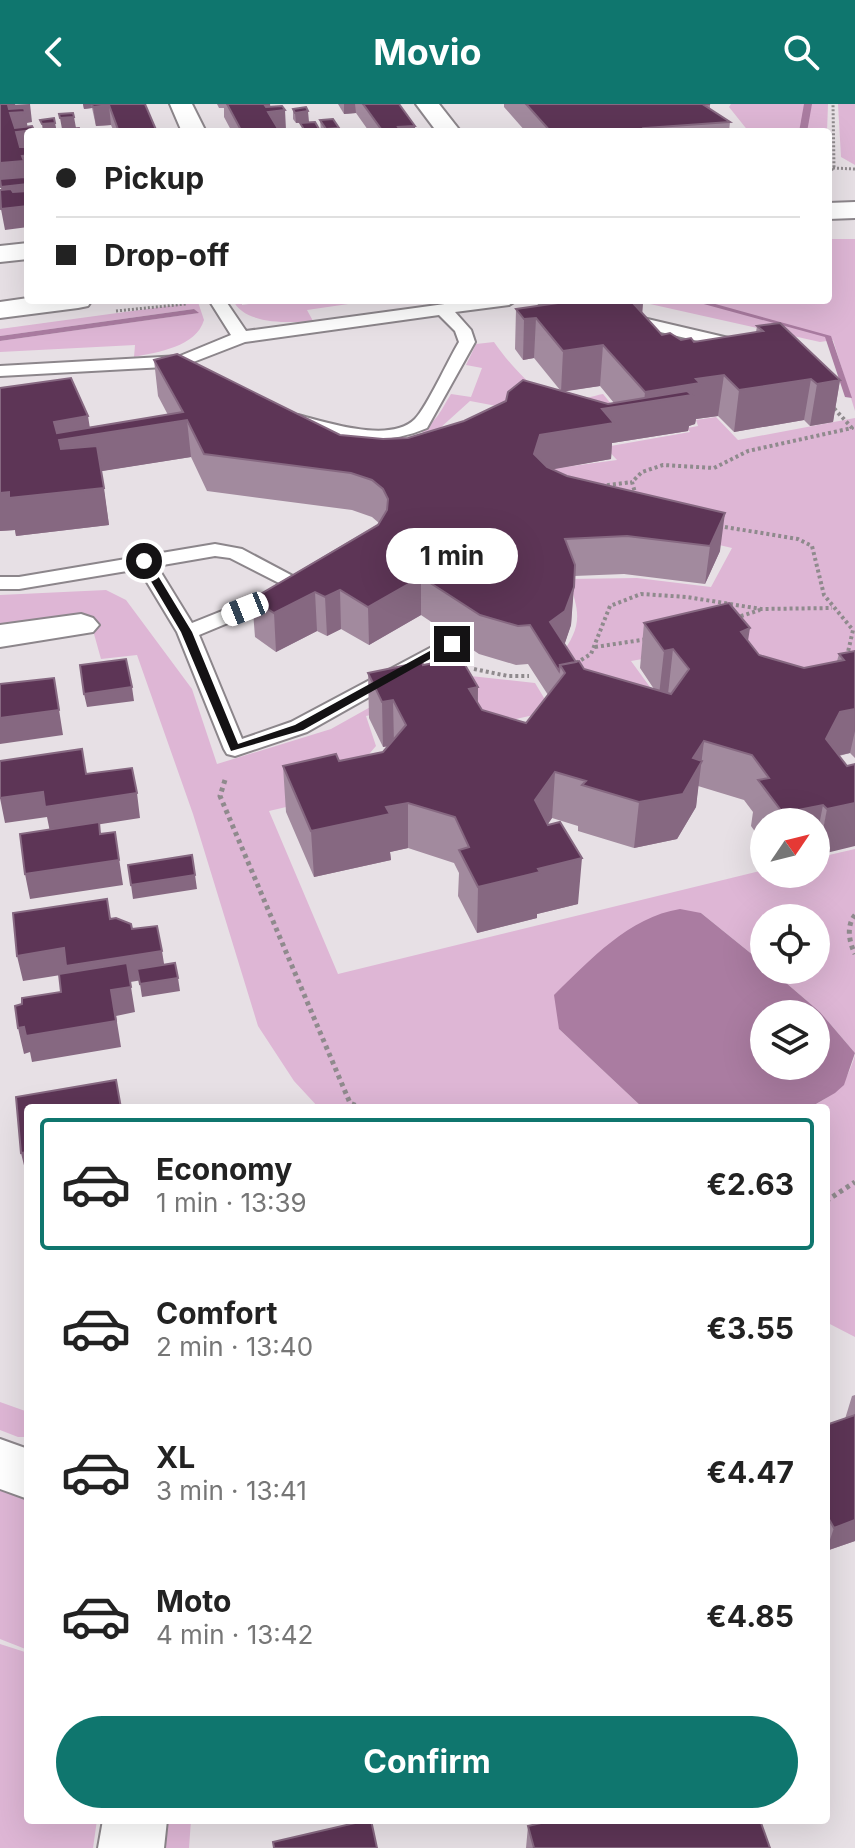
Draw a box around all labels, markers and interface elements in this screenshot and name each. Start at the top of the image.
icon: back [32,30,76,74]
text: Movio [373,30,482,74]
icon: search [779,30,823,74]
text: Pickup [104,160,204,196]
text: Drop-off [104,237,230,273]
callout: 1 min [386,528,518,584]
text: 1 min [420,540,484,571]
route start [126,543,162,579]
car [218,589,272,629]
route end [434,626,470,662]
north arrow [750,808,830,888]
map controls [750,808,830,1080]
button: locate [750,904,830,984]
button: layers [750,1000,830,1080]
icon: car [60,1148,132,1220]
text: Economy [156,1151,292,1187]
text: €2.63 [707,1166,794,1202]
text: 1 min · 13:39 [156,1187,307,1218]
icon: car [60,1292,132,1364]
text: Comfort [156,1295,277,1331]
text: €3.55 [707,1310,794,1346]
text: 2 min · 13:40 [156,1331,313,1362]
icon: car [60,1436,132,1508]
text: XL [156,1439,195,1475]
text: €4.47 [706,1454,794,1490]
text: 3 min · 13:41 [156,1475,307,1506]
icon: car [60,1580,132,1652]
text: Moto [156,1583,231,1619]
text: €4.85 [706,1598,794,1634]
text: 4 min · 13:42 [156,1619,313,1650]
button: Confirm [56,1716,798,1808]

